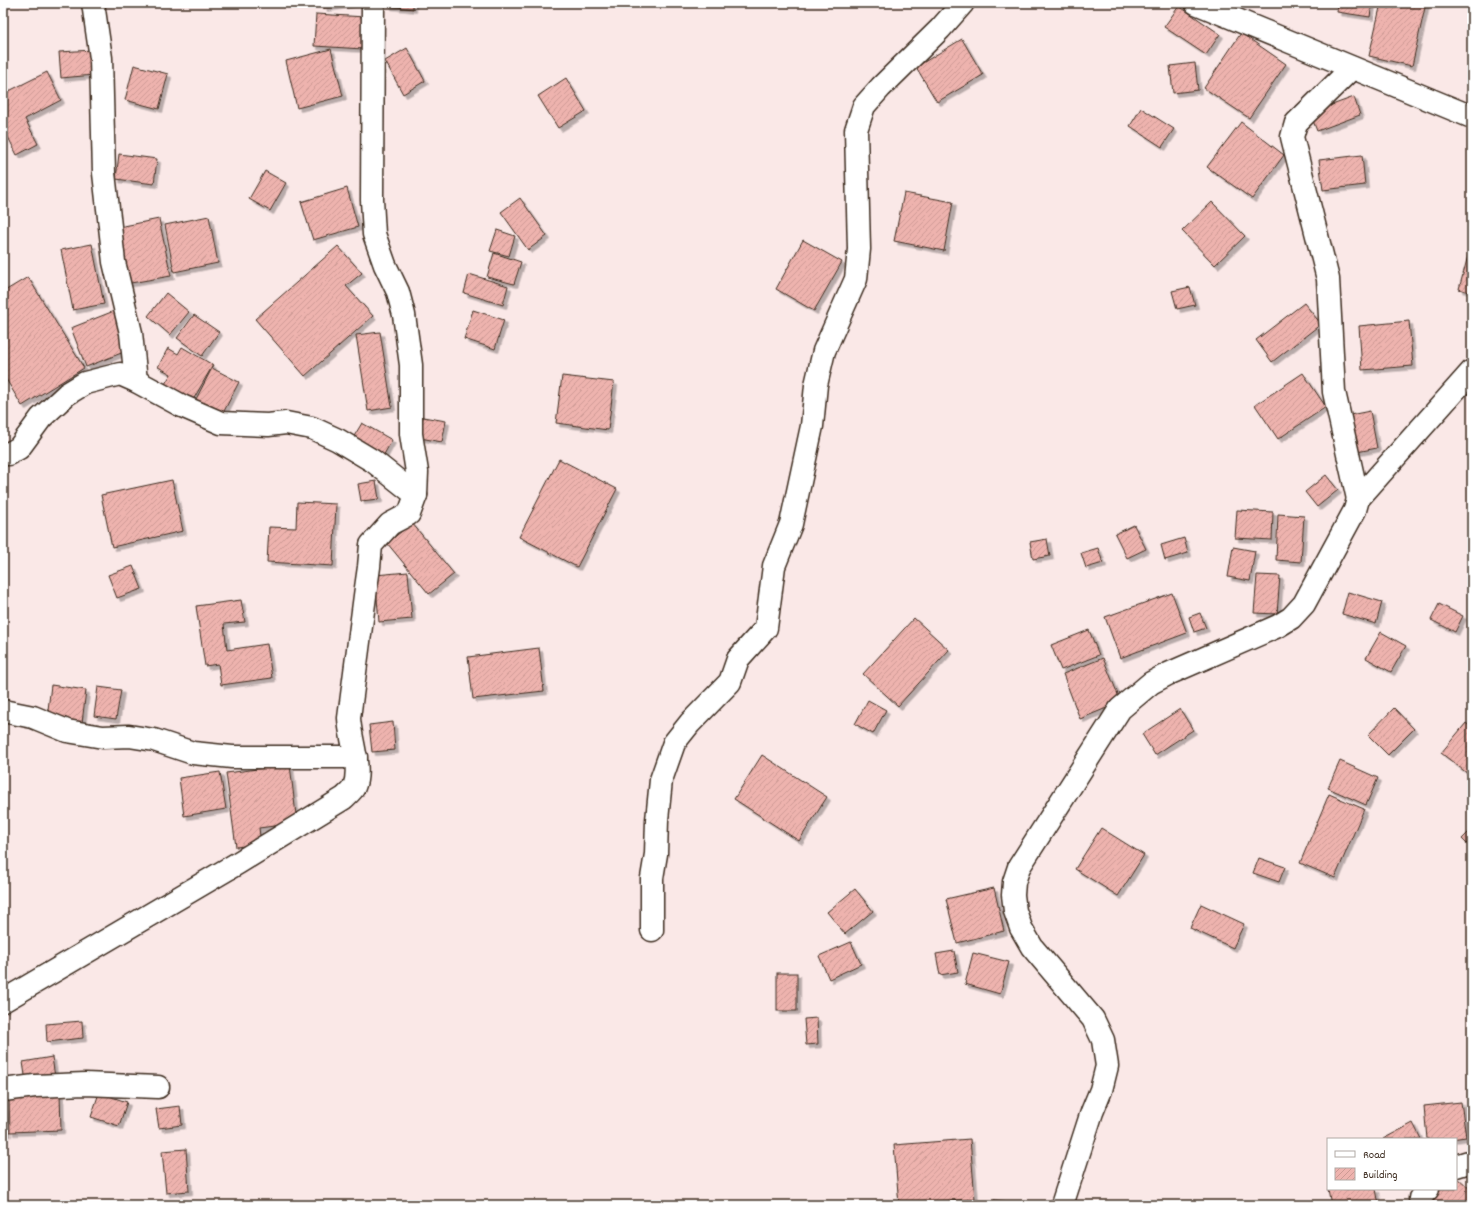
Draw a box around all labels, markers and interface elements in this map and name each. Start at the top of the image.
legend [1327,1138,1457,1190]
text: Road [1363,1147,1385,1164]
text: Building [1363,1167,1398,1184]

